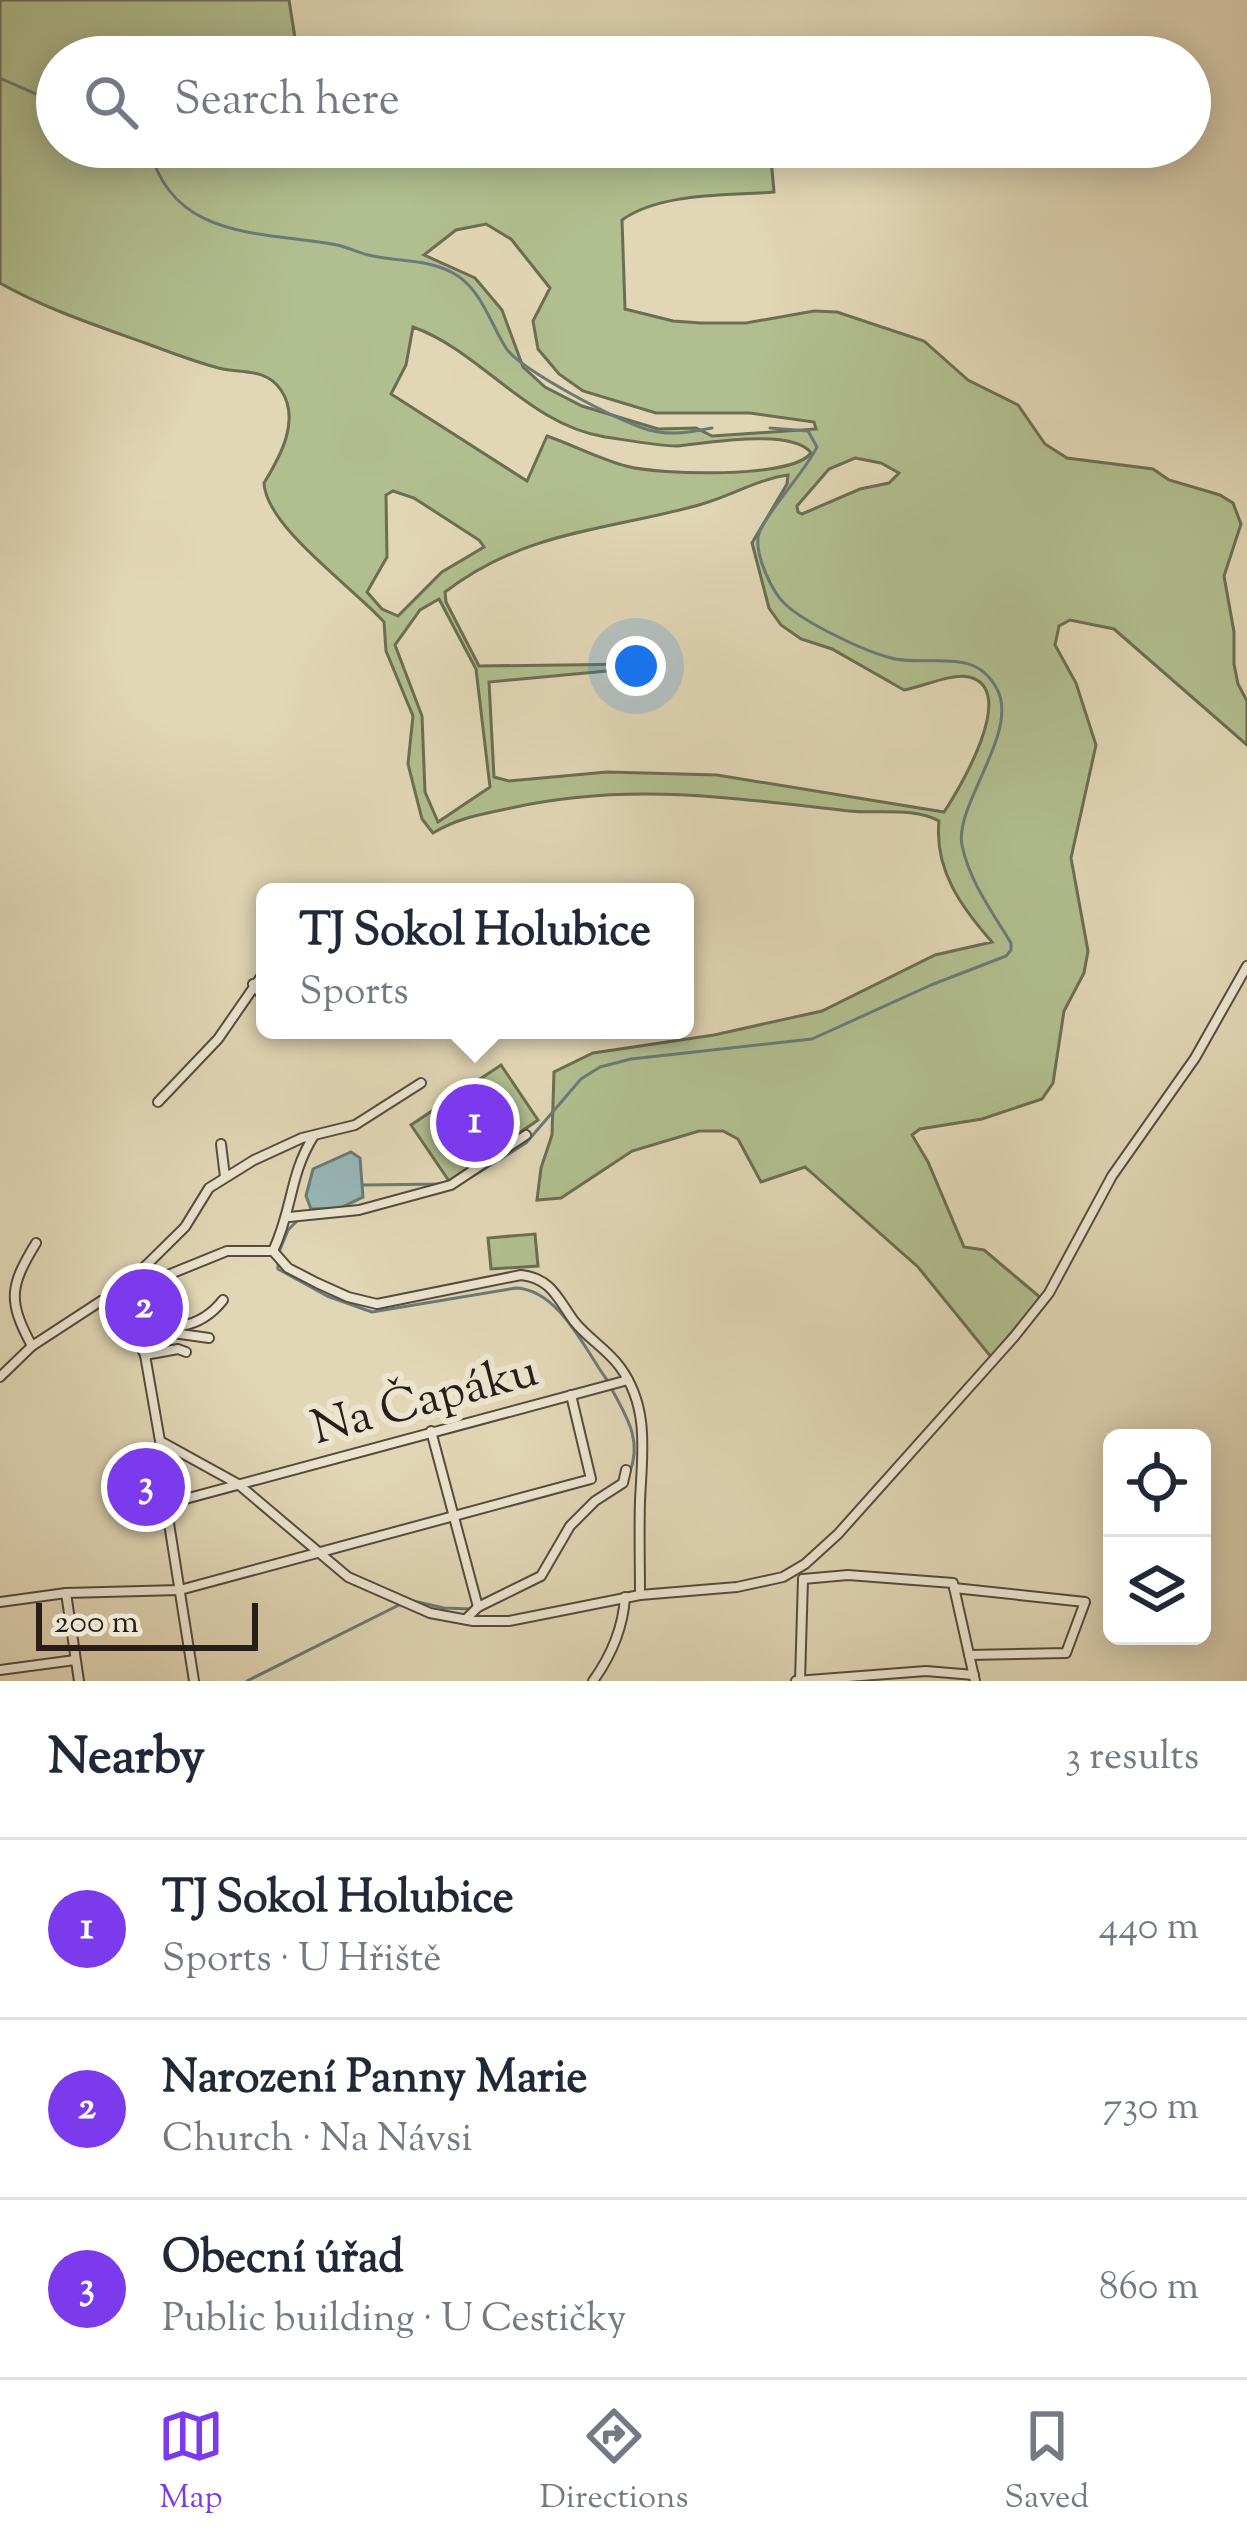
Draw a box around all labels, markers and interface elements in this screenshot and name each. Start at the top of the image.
search box [36,36,1211,168]
icon: search [78,69,144,135]
text: Search here [174,70,400,135]
your location [606,636,666,696]
popup [256,883,694,1039]
text: TJ Sokol Holubice [299,901,651,966]
text: Sports [299,966,409,1022]
pin: 1 [436,1078,514,1168]
pin: 2 [105,1263,183,1353]
street label: Na Čapáku [305,1339,546,1466]
map controls [1103,1429,1211,1645]
button: locate [1103,1429,1211,1537]
pin: 3 [107,1442,185,1532]
button: layers [1103,1537,1211,1645]
scale bar [36,1597,258,1650]
text: 200 m [54,1600,139,1648]
text: Nearby [48,1723,205,1796]
text: 3 results [1065,1731,1199,1787]
text: TJ Sokol Holubice [162,1868,514,1933]
text: 1 [80,1901,94,1957]
text: 440 m [1099,1901,1199,1957]
text: Sports · U Hřiště [162,1933,441,1989]
text: Narození Panny Marie [162,2048,587,2113]
text: 2 [78,2081,96,2137]
text: 730 m [1103,2081,1199,2137]
text: Church · Na Návsi [162,2113,472,2169]
text: Obecní úřad [162,2228,404,2293]
text: 3 [79,2261,95,2317]
text: 860 m [1099,2261,1199,2317]
text: Public building · U Cestičky [162,2293,627,2349]
tab: Map [158,2403,224,2523]
tab: Directions [540,2403,689,2523]
tab: Saved [1004,2403,1089,2523]

